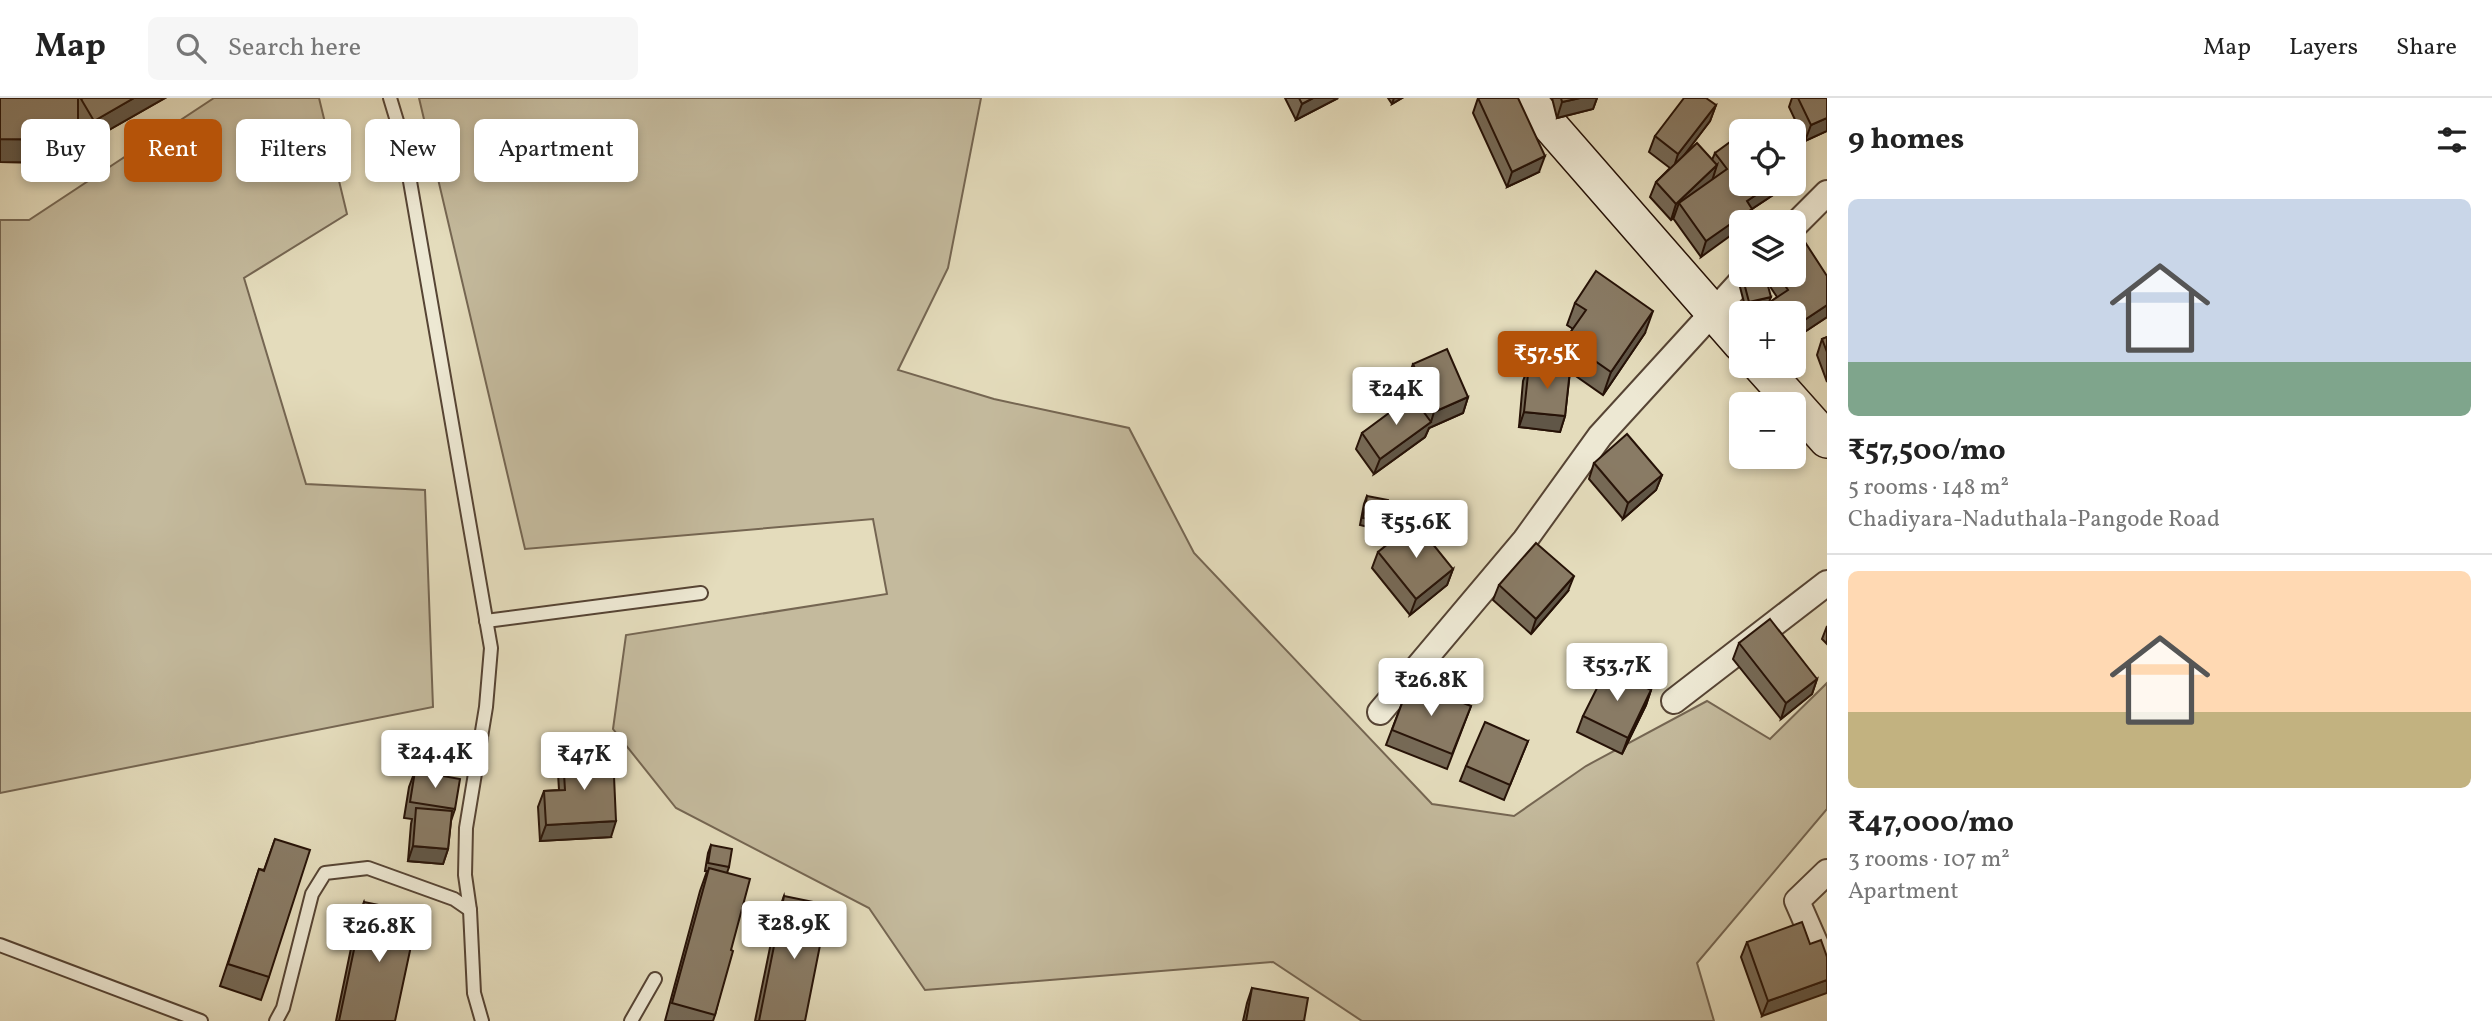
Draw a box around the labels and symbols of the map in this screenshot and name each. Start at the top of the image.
pin: ₹57.5K [1490,331,1604,391]
pin: ₹24K [1355,368,1437,427]
pin: ₹55.6K [1359,500,1473,560]
pin: ₹53.7K [1560,644,1674,703]
pin: ₹26.8K [1374,658,1488,718]
pin: ₹24.4K [378,730,492,790]
pin: ₹47K [543,732,625,792]
pin: ₹28.9K [737,902,851,961]
pin: ₹26.8K [322,904,436,964]

